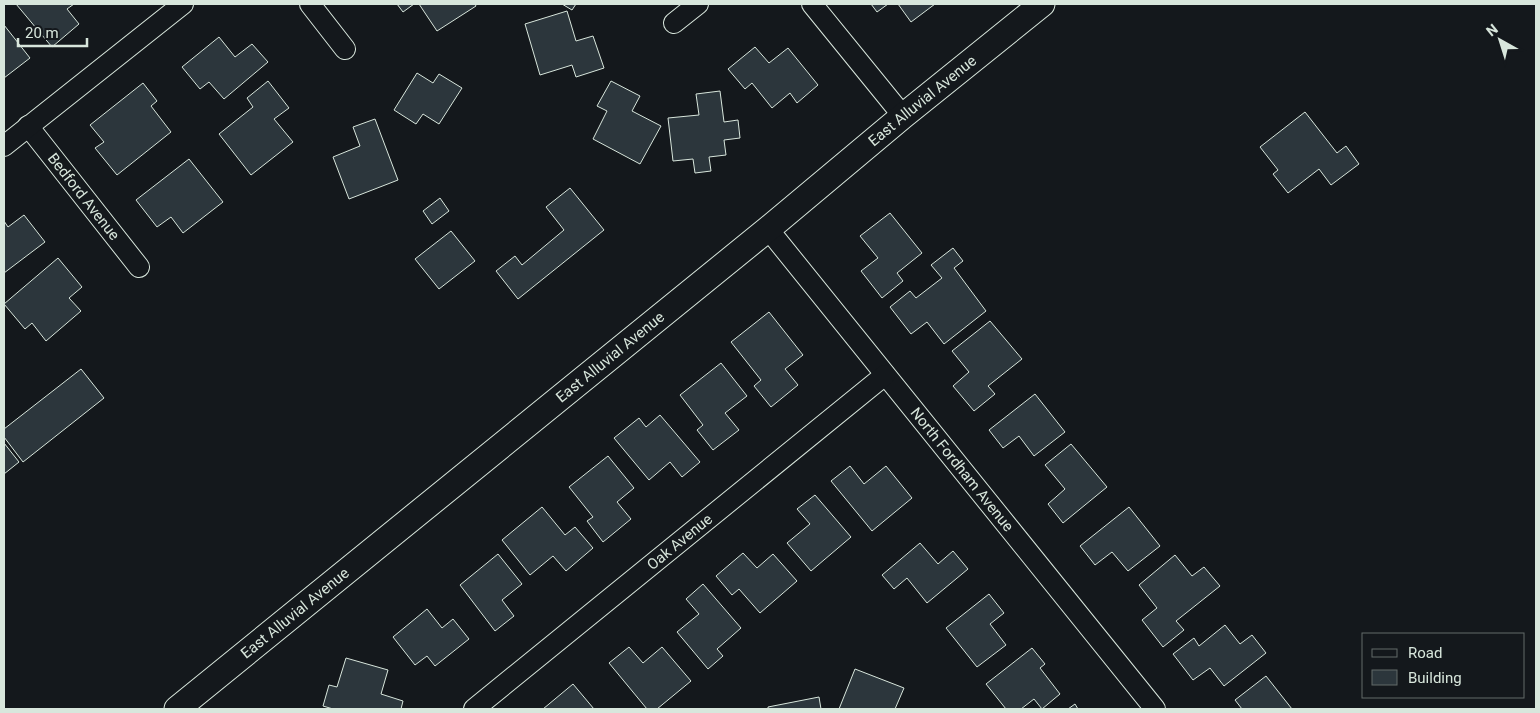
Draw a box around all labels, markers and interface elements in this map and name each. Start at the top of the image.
scale bar [18,15,86,47]
north arrow [1475,15,1525,65]
text: N [1483,21,1501,39]
text: 20 m [25,24,59,42]
street label: East Alluvial Avenue [865,51,980,150]
street label: Bedford Avenue [44,150,123,244]
street label: East Alluvial Avenue [552,308,668,406]
street label: North Fordham Avenue [907,404,1017,535]
street label: Oak Avenue [643,510,716,574]
street label: East Alluvial Avenue [237,564,353,662]
legend [1362,633,1525,698]
text: Road [1408,644,1442,662]
text: Building [1408,669,1462,687]

